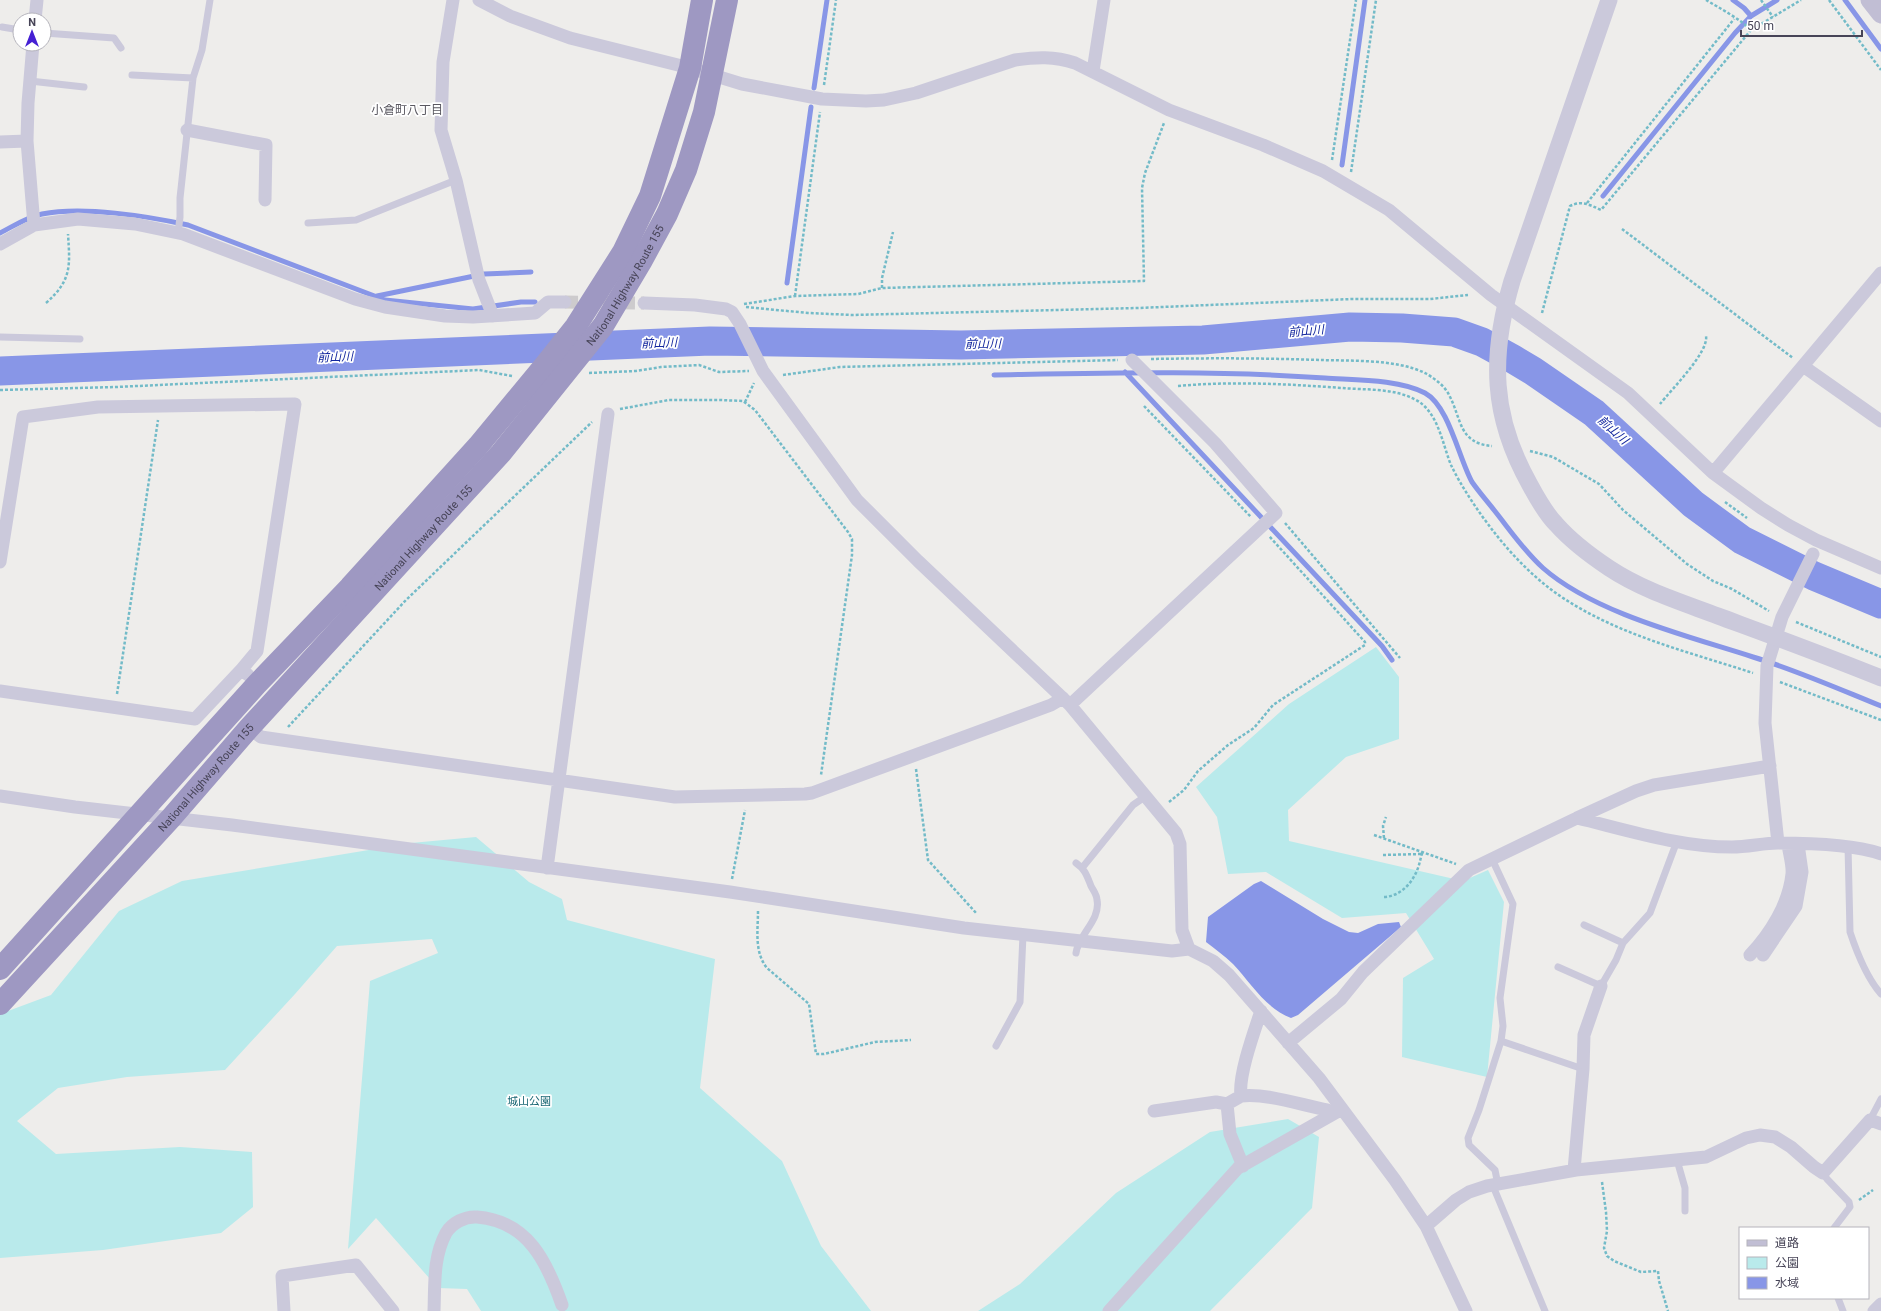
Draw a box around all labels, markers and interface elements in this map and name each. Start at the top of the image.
north arrow [12,12,52,52]
scale bar [1741,12,1862,38]
text: N [28,16,36,29]
text: 50 m [1747,19,1774,33]
district label: 小倉町八丁目 [371,103,443,117]
street label: National Highway Route 155 [584,223,667,348]
water label: 前山川 [1287,322,1327,340]
water label: 前山川 [641,335,679,351]
water label: 前山川 [965,337,1003,351]
water label: 前山川 [317,349,355,365]
water label: 前山川 [1595,413,1633,449]
street label: National Highway Route 155 [372,482,475,593]
street label: National Highway Route 155 [156,721,257,835]
park label: 城山公園 [507,1095,551,1108]
legend [1739,1227,1869,1299]
text: 道路 [1775,1236,1799,1250]
text: 公園 [1775,1256,1799,1270]
text: 水域 [1775,1276,1799,1290]

